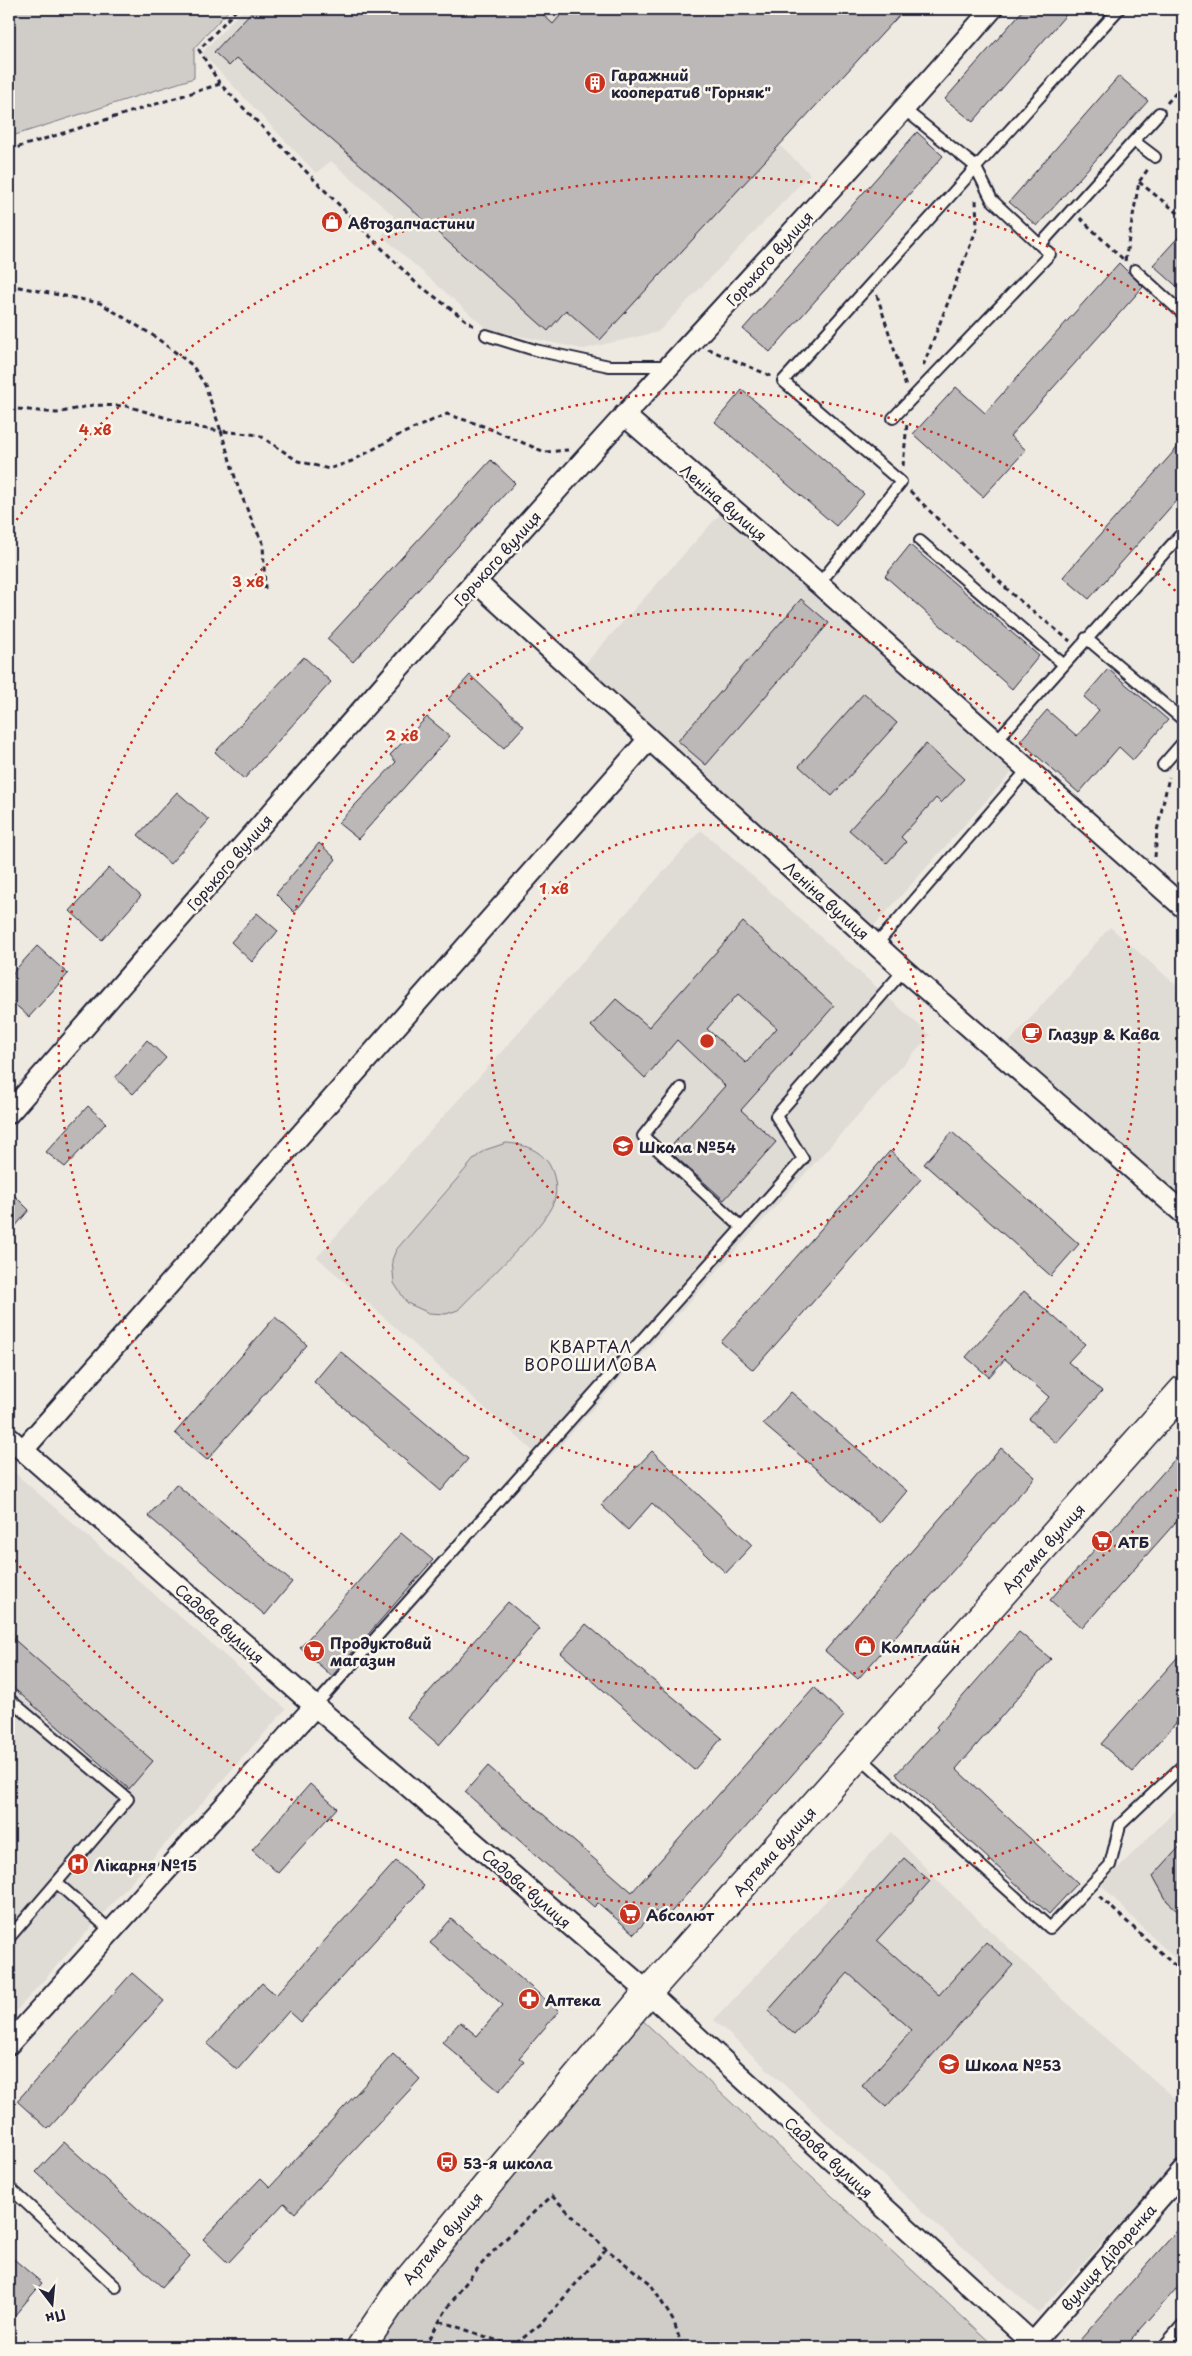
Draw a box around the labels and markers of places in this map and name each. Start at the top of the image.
place label: Гаражний кооператив "Горняк" [611,63,771,103]
building icon: Гаражний кооператив "Горняк" [583,71,607,95]
shop icon: Автозапчастини [320,210,344,234]
place label: Автозапчастини [348,211,475,234]
cafe icon: Глазур & Кава [1020,1021,1044,1045]
place label: Глазур & Кава [1048,1022,1160,1045]
centre of rings [698,1032,716,1050]
school or university icon: Школа №54 [611,1134,635,1158]
place label: Школа №54 [639,1135,736,1158]
supermarket icon: АТБ [1090,1529,1114,1553]
place label: АТБ [1118,1530,1149,1553]
place label: Продуктовий магазин [330,1631,432,1671]
shop icon: Комплайн [853,1634,877,1658]
place label: Комплайн [881,1635,960,1658]
supermarket icon: Продуктовий магазин [302,1639,326,1663]
hospital icon: Лікарня №15 [66,1852,90,1876]
place label: Лікарня №15 [94,1853,197,1876]
supermarket icon: Абсолют [618,1902,642,1926]
place label: Абсолют [646,1903,715,1926]
pharmacy icon: Аптека [517,1987,541,2011]
place label: Аптека [545,1988,601,2011]
school or university icon: Школа №53 [937,2052,961,2076]
place label: Школа №53 [965,2053,1062,2076]
bus stop icon: 53-я школа [435,2150,459,2174]
place label: 53-я школа [463,2151,553,2174]

